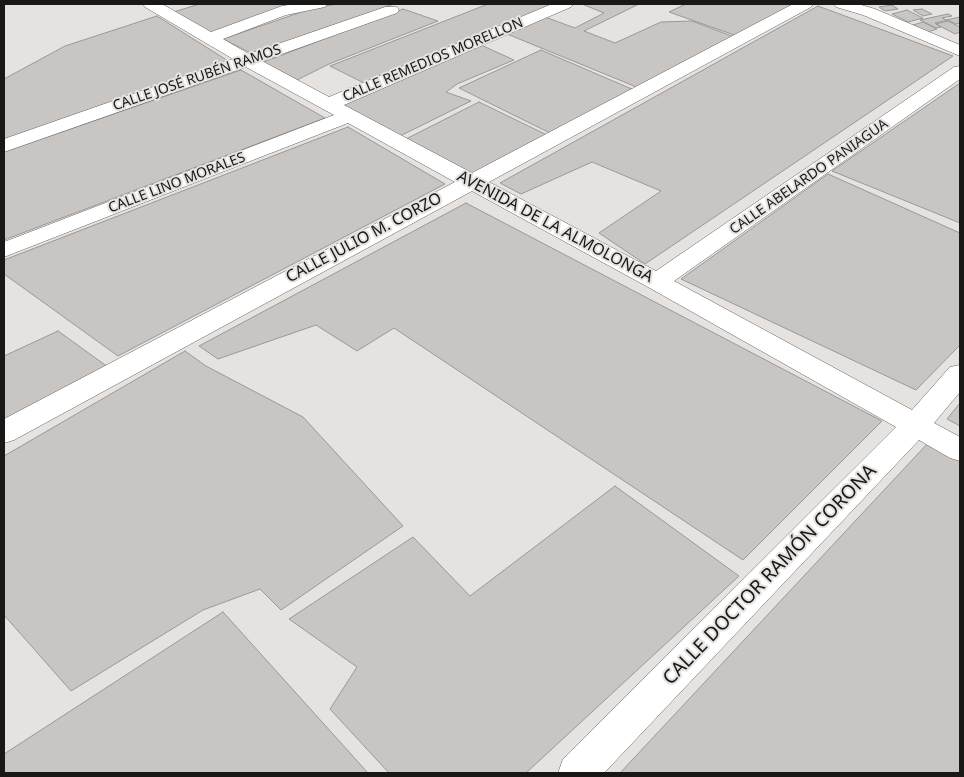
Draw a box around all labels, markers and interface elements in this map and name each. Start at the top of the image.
street label: CALLE REMEDIOS MORELLON [340,14,526,106]
street label: CALLE JOSÉ RUBÉN RAMOS [111,41,283,115]
street label: CALLE ABELARDO PANIAGUA [727,116,891,238]
street label: CALLE LINO MORALES [106,149,248,217]
street label: AVENIDA DE LA ALMOLONGA [454,167,656,287]
street label: CALLE JULIO M. CORZO [283,189,445,287]
street label: CALLE DOCTOR RAMÓN CORONA [659,460,881,690]

